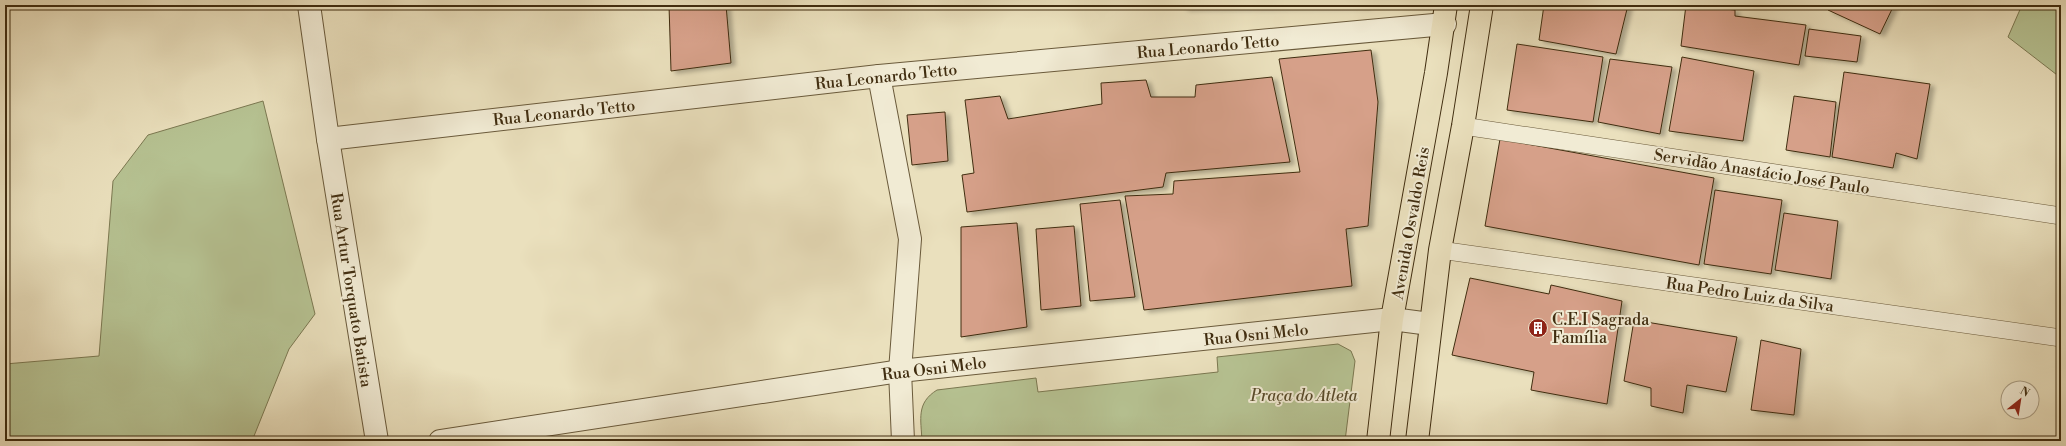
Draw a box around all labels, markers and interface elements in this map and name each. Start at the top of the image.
street label: Rua Leonardo Tetto [1136,31,1280,63]
street label: Rua Leonardo Tetto [814,60,958,94]
street label: Rua Leonardo Tetto [492,96,636,130]
street label: Avenida Osvaldo Reis [1388,145,1434,302]
street label: Servidão Anastácio José Paulo [1653,145,1871,199]
street label: Rua Artur Torquato Batista [326,191,376,390]
street label: Rua Pedro Luiz da Silva [1665,273,1836,317]
place label: C.E.I Sagrada Família [1552,310,1650,348]
building icon: C.E.I Sagrada Família [1527,317,1549,339]
street label: Rua Osni Melo [1203,320,1309,350]
street label: Rua Osni Melo [881,353,988,385]
north arrow [2000,380,2040,420]
text: N [2017,384,2032,401]
park label: Praça do Atleta [1250,386,1358,406]

